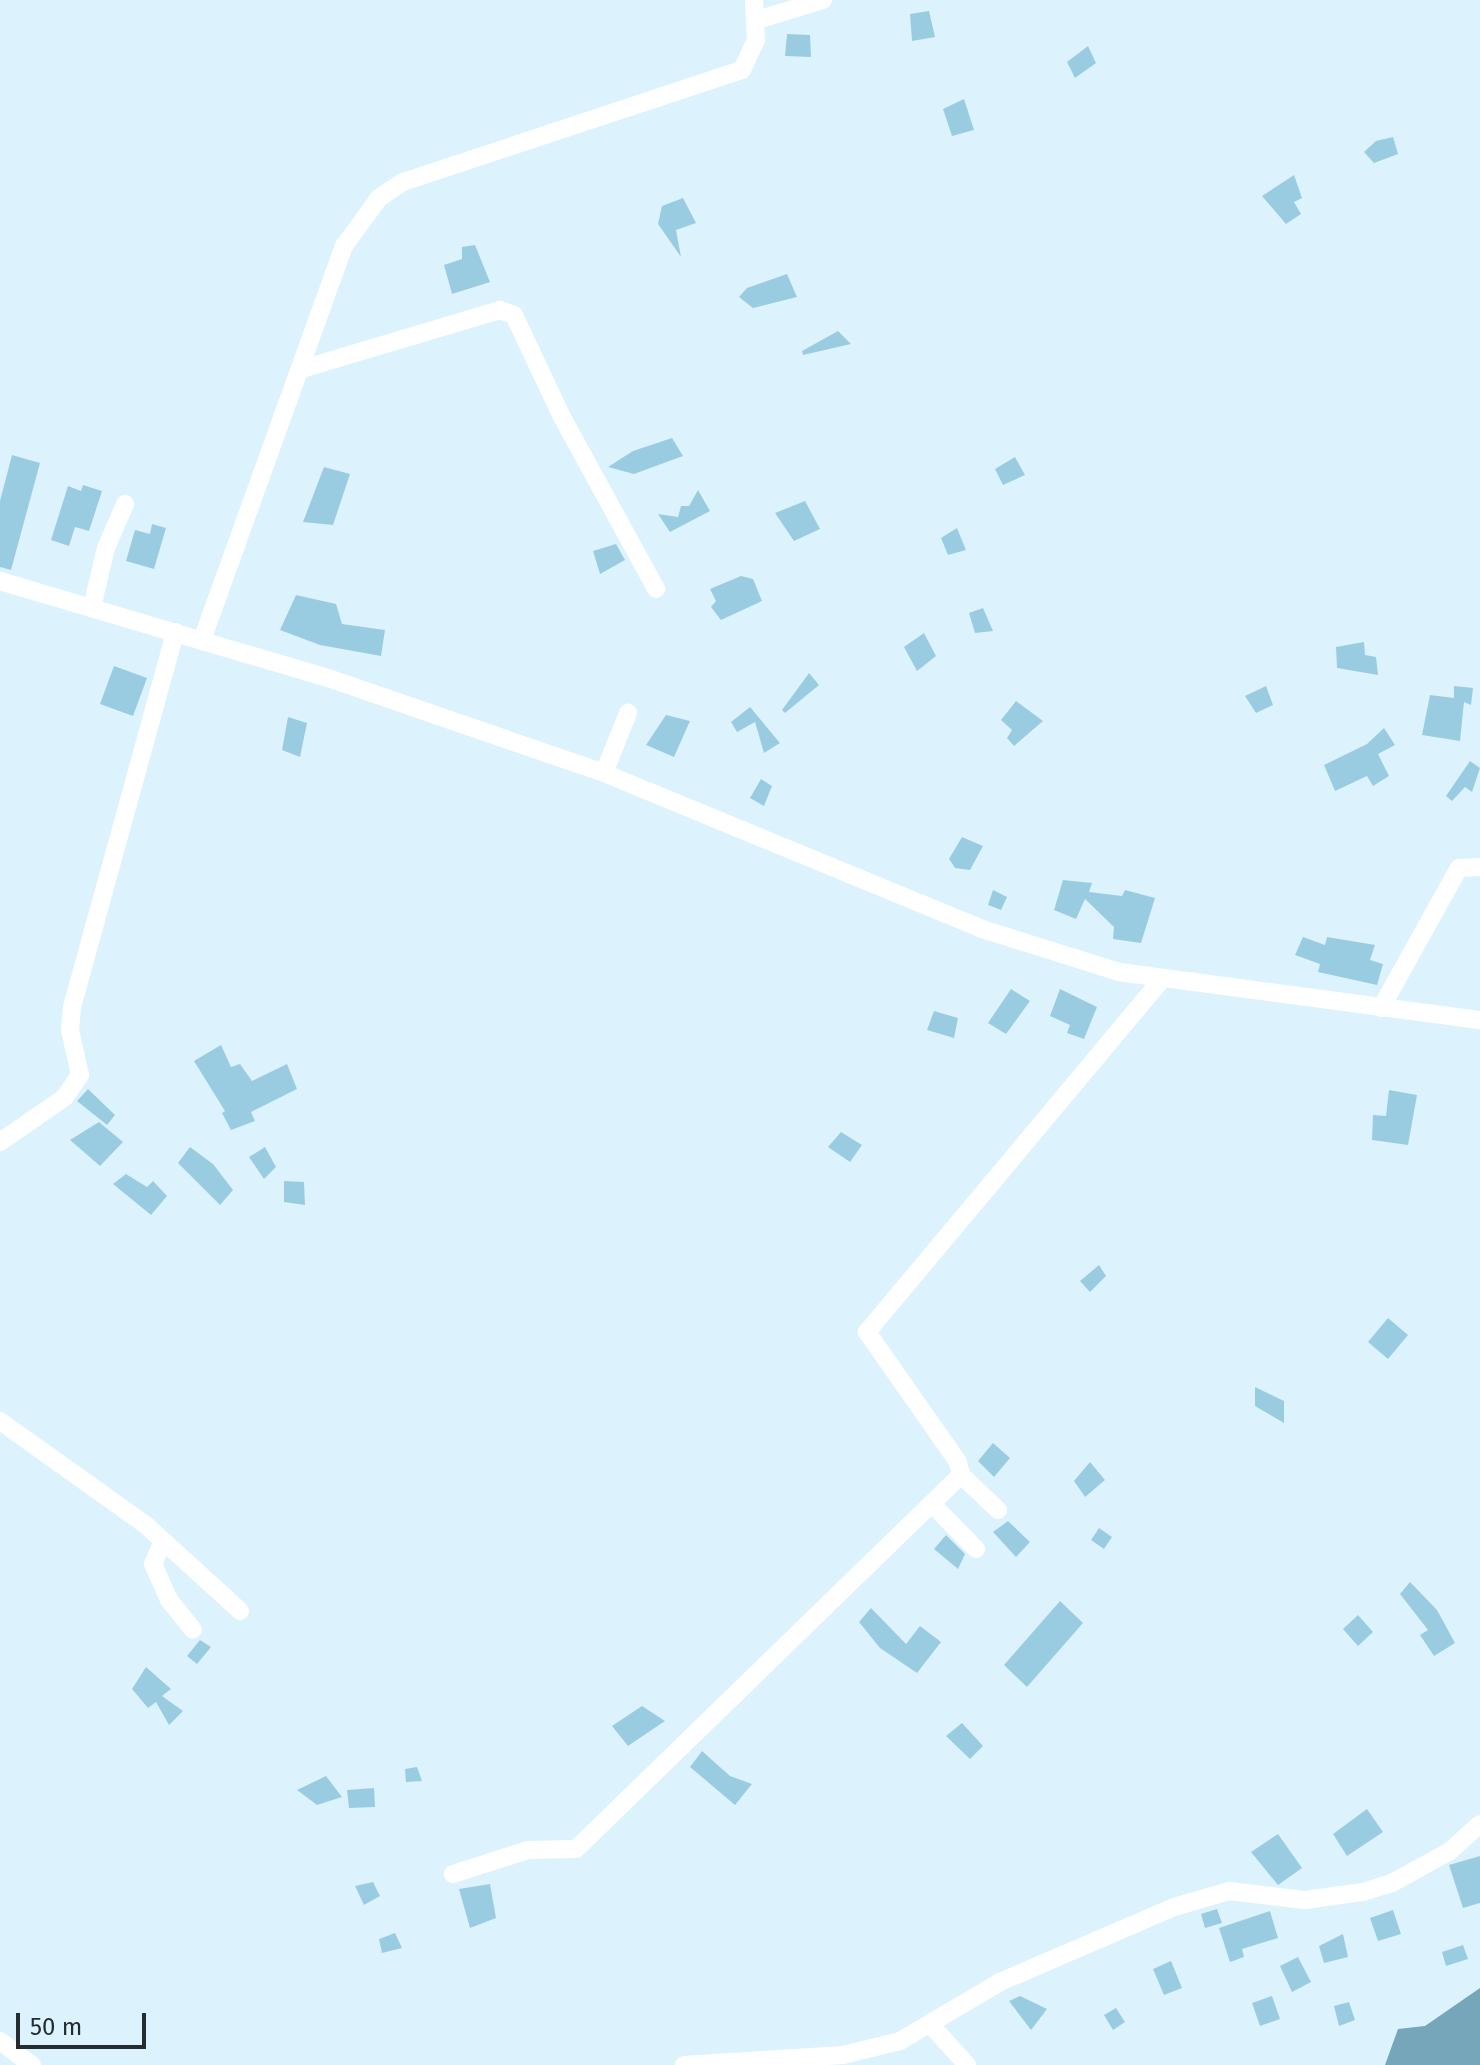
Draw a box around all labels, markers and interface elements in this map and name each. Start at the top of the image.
scale bar [20,1997,150,2047]
text: 50 m [30,2013,82,2041]

